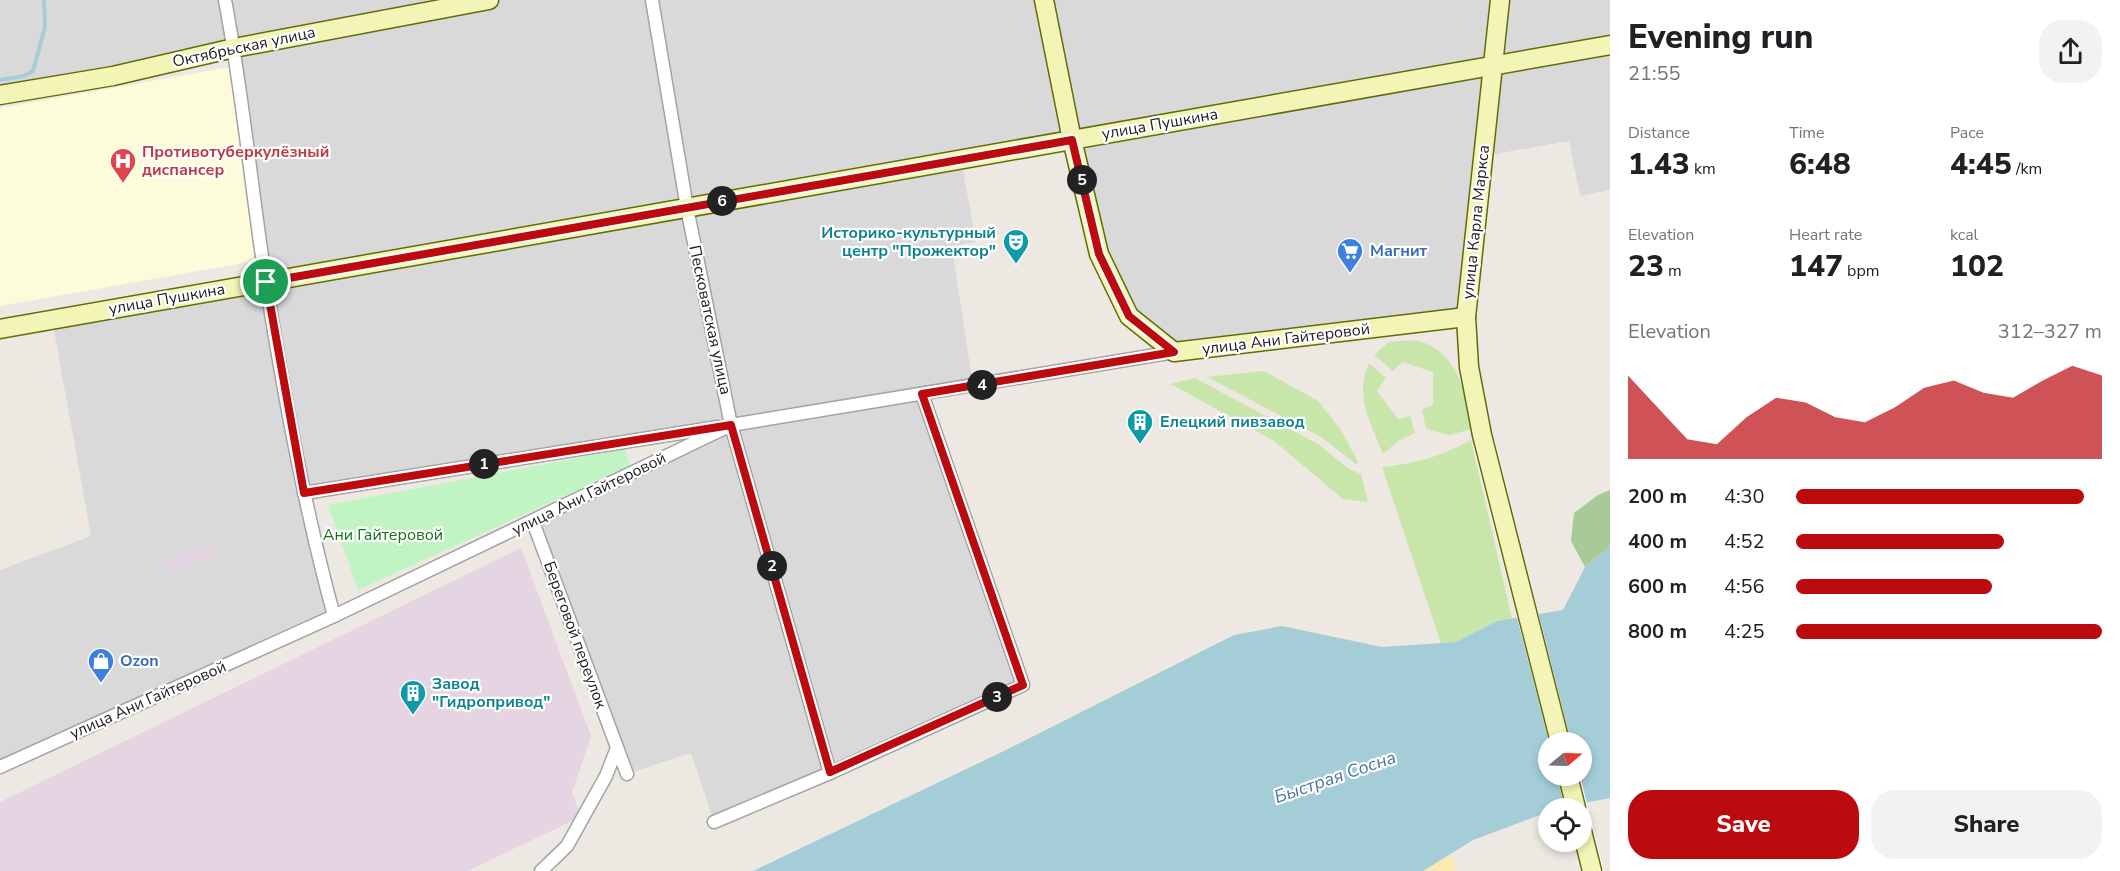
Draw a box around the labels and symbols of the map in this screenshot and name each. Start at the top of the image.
street label: Октябрьская улица [171,21,317,73]
street label: улица Пушкина [1100,103,1220,145]
place label: Противотуберкулёзный диспансер [142,141,329,181]
street label: улица Карла Маркса [1457,144,1495,300]
hospital icon: Противотуберкулёзный диспансер [108,146,138,184]
pin: 5 [1067,165,1097,195]
pin: 6 [707,186,737,216]
place label: Историко-культурный центр "Прожектор" [821,222,996,262]
theatre icon: Историко-культурный центр "Прожектор" [1001,227,1031,265]
supermarket icon: Магнит [1335,236,1365,274]
place label: Магнит [1370,240,1428,262]
street label: Песковатская улица [683,243,737,397]
pin [240,256,291,307]
street label: улица Пушкина [107,278,227,320]
street label: улица Ани Гайтеровой [1201,318,1371,360]
pin: 4 [967,370,997,400]
building icon: Елецкий пивзавод [1125,407,1155,445]
place label: Елецкий пивзавод [1160,411,1305,433]
street label: улица Ани Гайтеровой [508,447,670,541]
pin: 1 [469,449,499,479]
park label: Ани Гайтеровой [323,524,443,546]
pin: 2 [757,551,787,581]
street label: Береговой переулок [538,558,612,712]
shop icon: Ozon [86,646,116,684]
place label: Ozon [120,650,159,672]
street label: улица Ани Гайтеровой [66,656,230,744]
place label: Завод "Гидропривод" [432,673,550,713]
building icon: Завод "Гидропривод" [398,678,428,716]
pin: 3 [982,682,1012,712]
north arrow [1538,732,1592,786]
water label: Быстрая Сосна [1271,745,1399,809]

